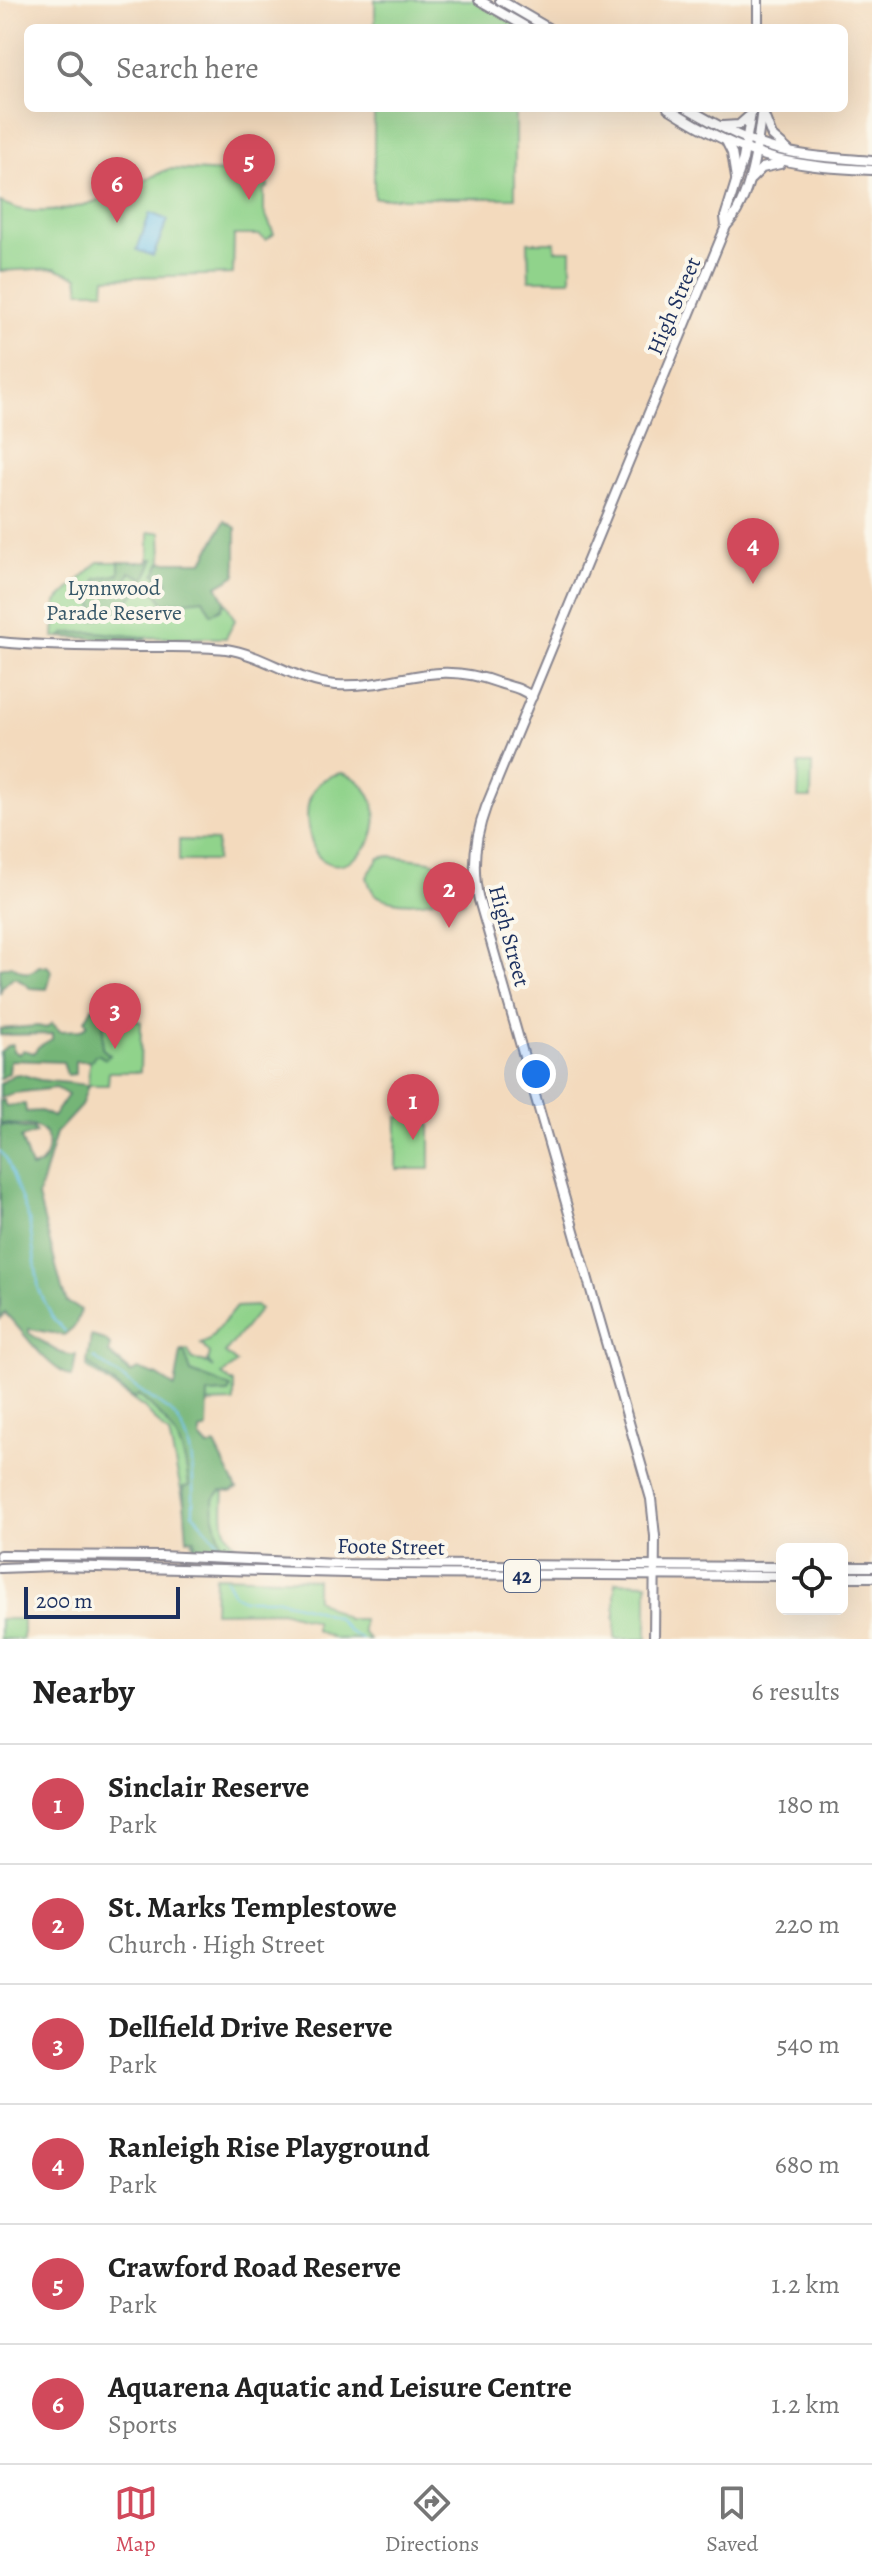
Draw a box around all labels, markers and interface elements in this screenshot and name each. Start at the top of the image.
search box [24,24,848,112]
icon: search [52,46,96,90]
text: Search here [116,48,259,88]
pin: 5 [223,134,275,200]
pin: 6 [91,157,143,223]
street label: High Street [640,252,708,360]
pin: 4 [727,518,779,584]
park label: Lynnwood Parade Reserve [46,573,182,628]
pin: 2 [423,862,475,928]
street label: High Street [481,882,537,990]
pin: 3 [89,983,141,1049]
your location [516,1054,556,1094]
pin: 1 [387,1074,439,1140]
street label: Foote Street [337,1531,445,1563]
map controls [776,1543,848,1615]
button: locate [776,1543,848,1615]
road number: 42 [504,1560,540,1592]
scale bar [24,1583,180,1619]
text: 200 m [36,1586,93,1616]
text: Nearby [32,1668,135,1715]
text: 6 results [752,1674,840,1709]
text: Sinclair Reserve [108,1767,309,1807]
text: 1 [53,1787,63,1822]
text: 180 m [778,1787,840,1822]
text: Park [108,1807,157,1842]
text: St. Marks Templestowe [108,1887,397,1927]
text: 2 [52,1907,64,1942]
text: 220 m [775,1907,840,1942]
text: Church · High Street [108,1927,325,1962]
text: Dellfield Drive Reserve [108,2007,393,2047]
text: 3 [52,2027,64,2062]
text: 540 m [776,2027,840,2062]
text: Park [108,2047,157,2082]
text: Ranleigh Rise Playground [108,2127,430,2167]
text: 4 [52,2147,64,2182]
text: 680 m [775,2147,840,2182]
text: Park [108,2167,157,2202]
text: Crawford Road Reserve [108,2247,401,2287]
text: 5 [52,2267,64,2302]
text: 1.2 km [771,2267,840,2302]
text: Park [108,2287,157,2322]
text: Aquarena Aquatic and Leisure Centre [108,2367,572,2407]
text: 6 [52,2387,64,2422]
text: 1.2 km [771,2387,840,2422]
text: Sports [108,2407,177,2442]
tab: Map [114,2481,158,2559]
tab: Directions [385,2481,479,2559]
tab: Saved [706,2481,758,2559]

